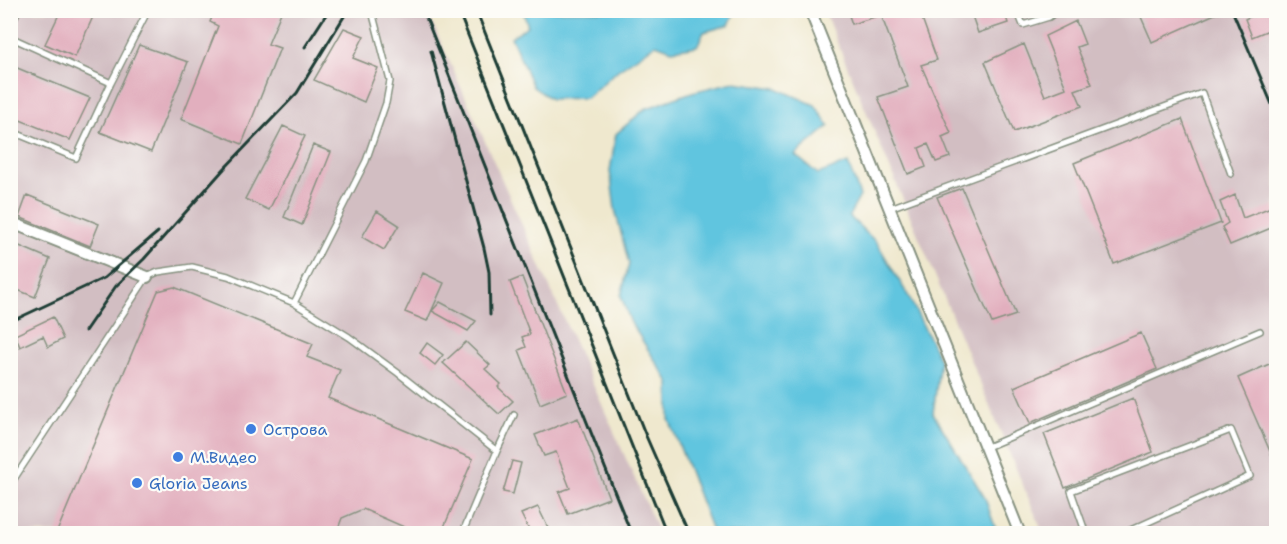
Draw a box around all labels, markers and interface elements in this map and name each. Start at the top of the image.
place label: Острова [263,419,328,440]
marker: Острова [244,422,258,436]
place label: М.Видео [190,447,257,468]
marker: М.Видео [171,450,185,464]
place label: Gloria Jeans [149,473,248,494]
marker: Gloria Jeans [130,476,144,490]

